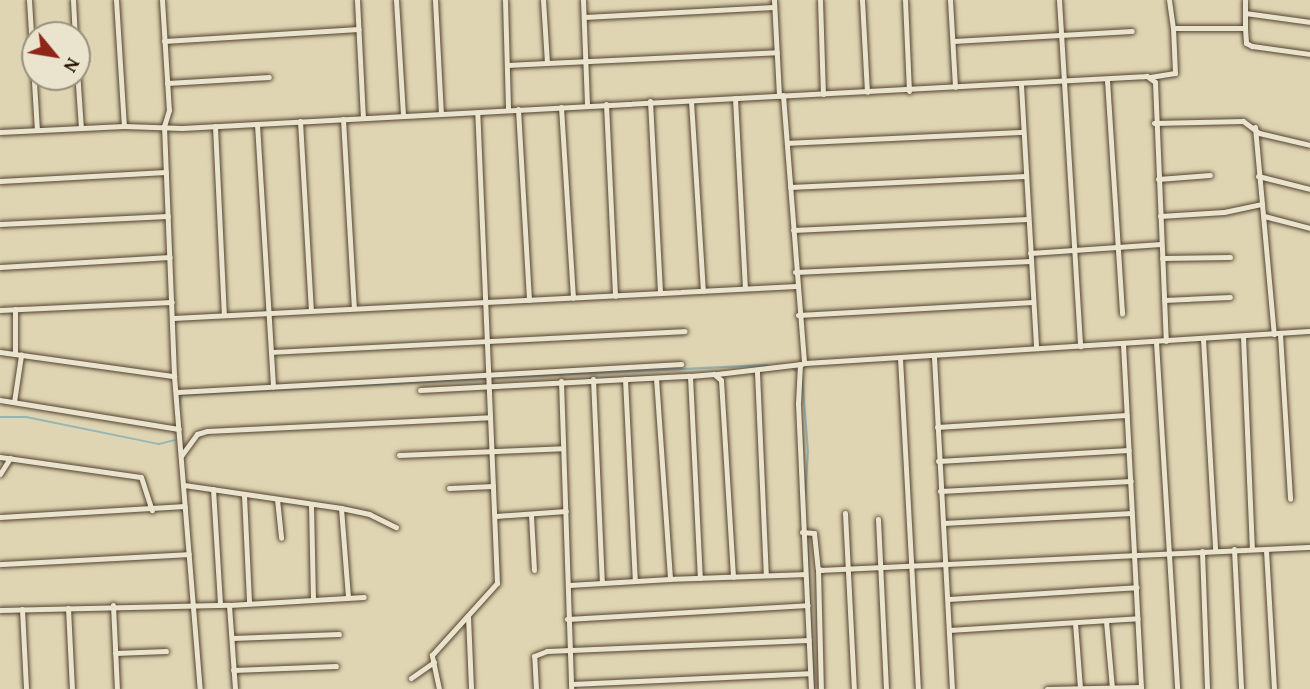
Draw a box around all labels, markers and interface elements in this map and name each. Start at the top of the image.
north arrow [21,21,91,91]
text: N [57,53,88,78]

